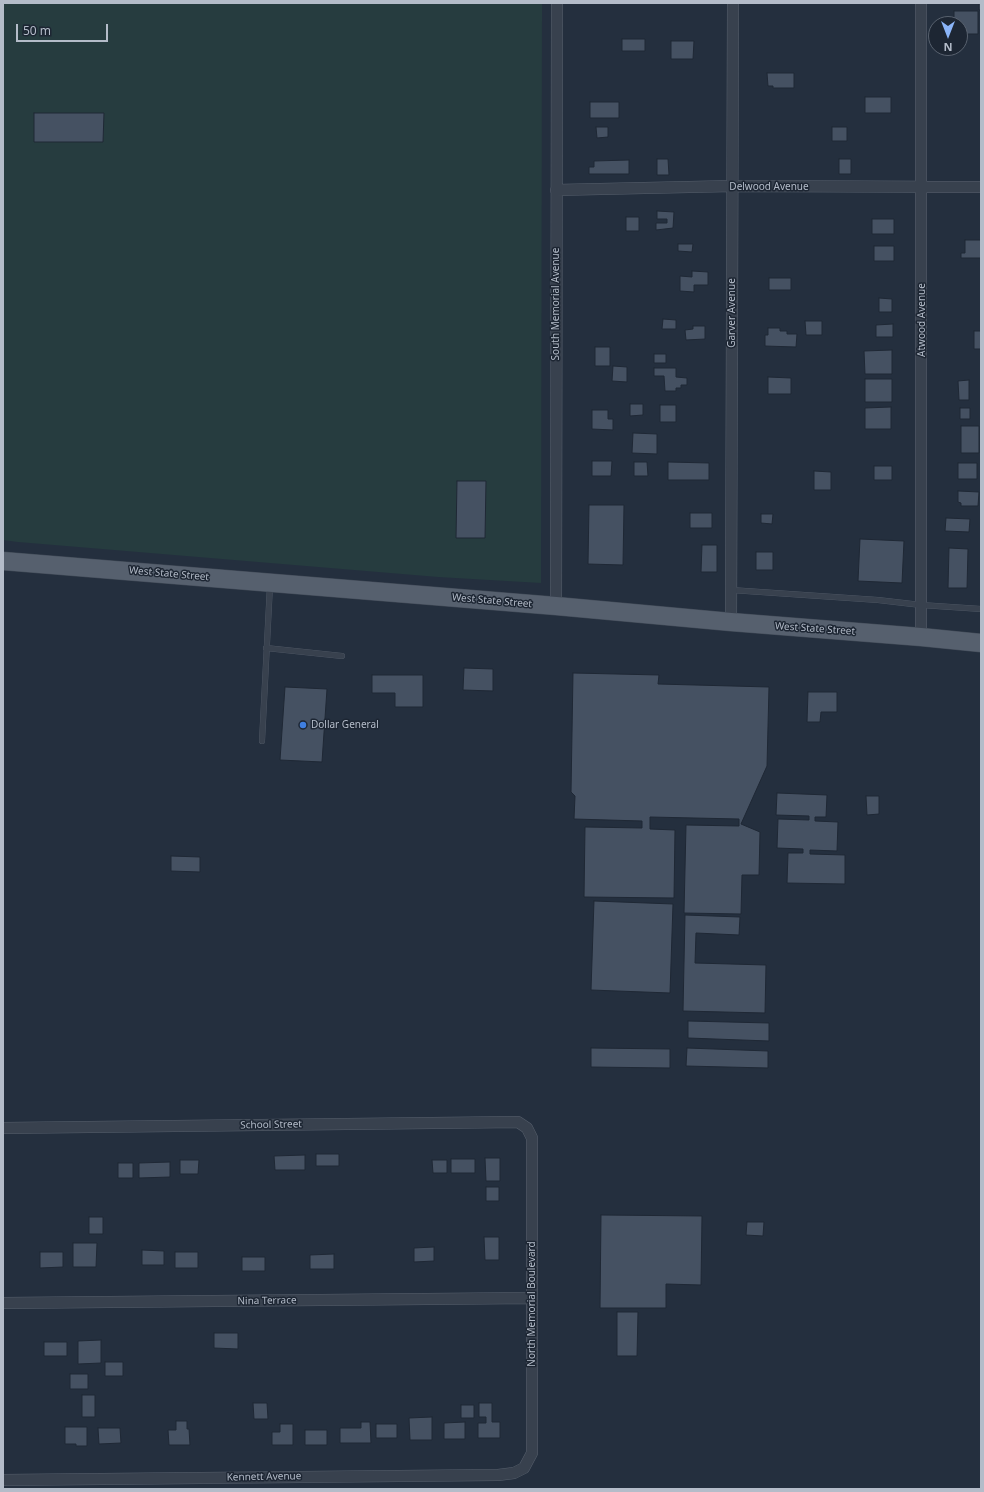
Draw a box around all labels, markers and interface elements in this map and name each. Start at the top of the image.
scale bar [18,16,110,42]
north arrow [928,16,968,56]
text: 50 m [23,22,51,39]
text: N [944,40,952,55]
street label: Delwood Avenue [729,181,809,193]
street label: South Memorial Avenue [550,248,562,360]
street label: Garver Avenue [726,278,738,348]
street label: Atwood Avenue [916,283,928,357]
street label: West State Street [129,565,209,583]
street label: West State Street [452,592,532,610]
street label: West State Street [775,620,855,638]
place label: Dollar General [311,719,379,731]
marker: Dollar General [298,720,308,730]
street label: School Street [240,1118,302,1132]
street label: North Memorial Boulevard [526,1241,538,1367]
street label: Nina Terrace [237,1294,297,1308]
street label: Kennett Avenue [227,1470,301,1484]

